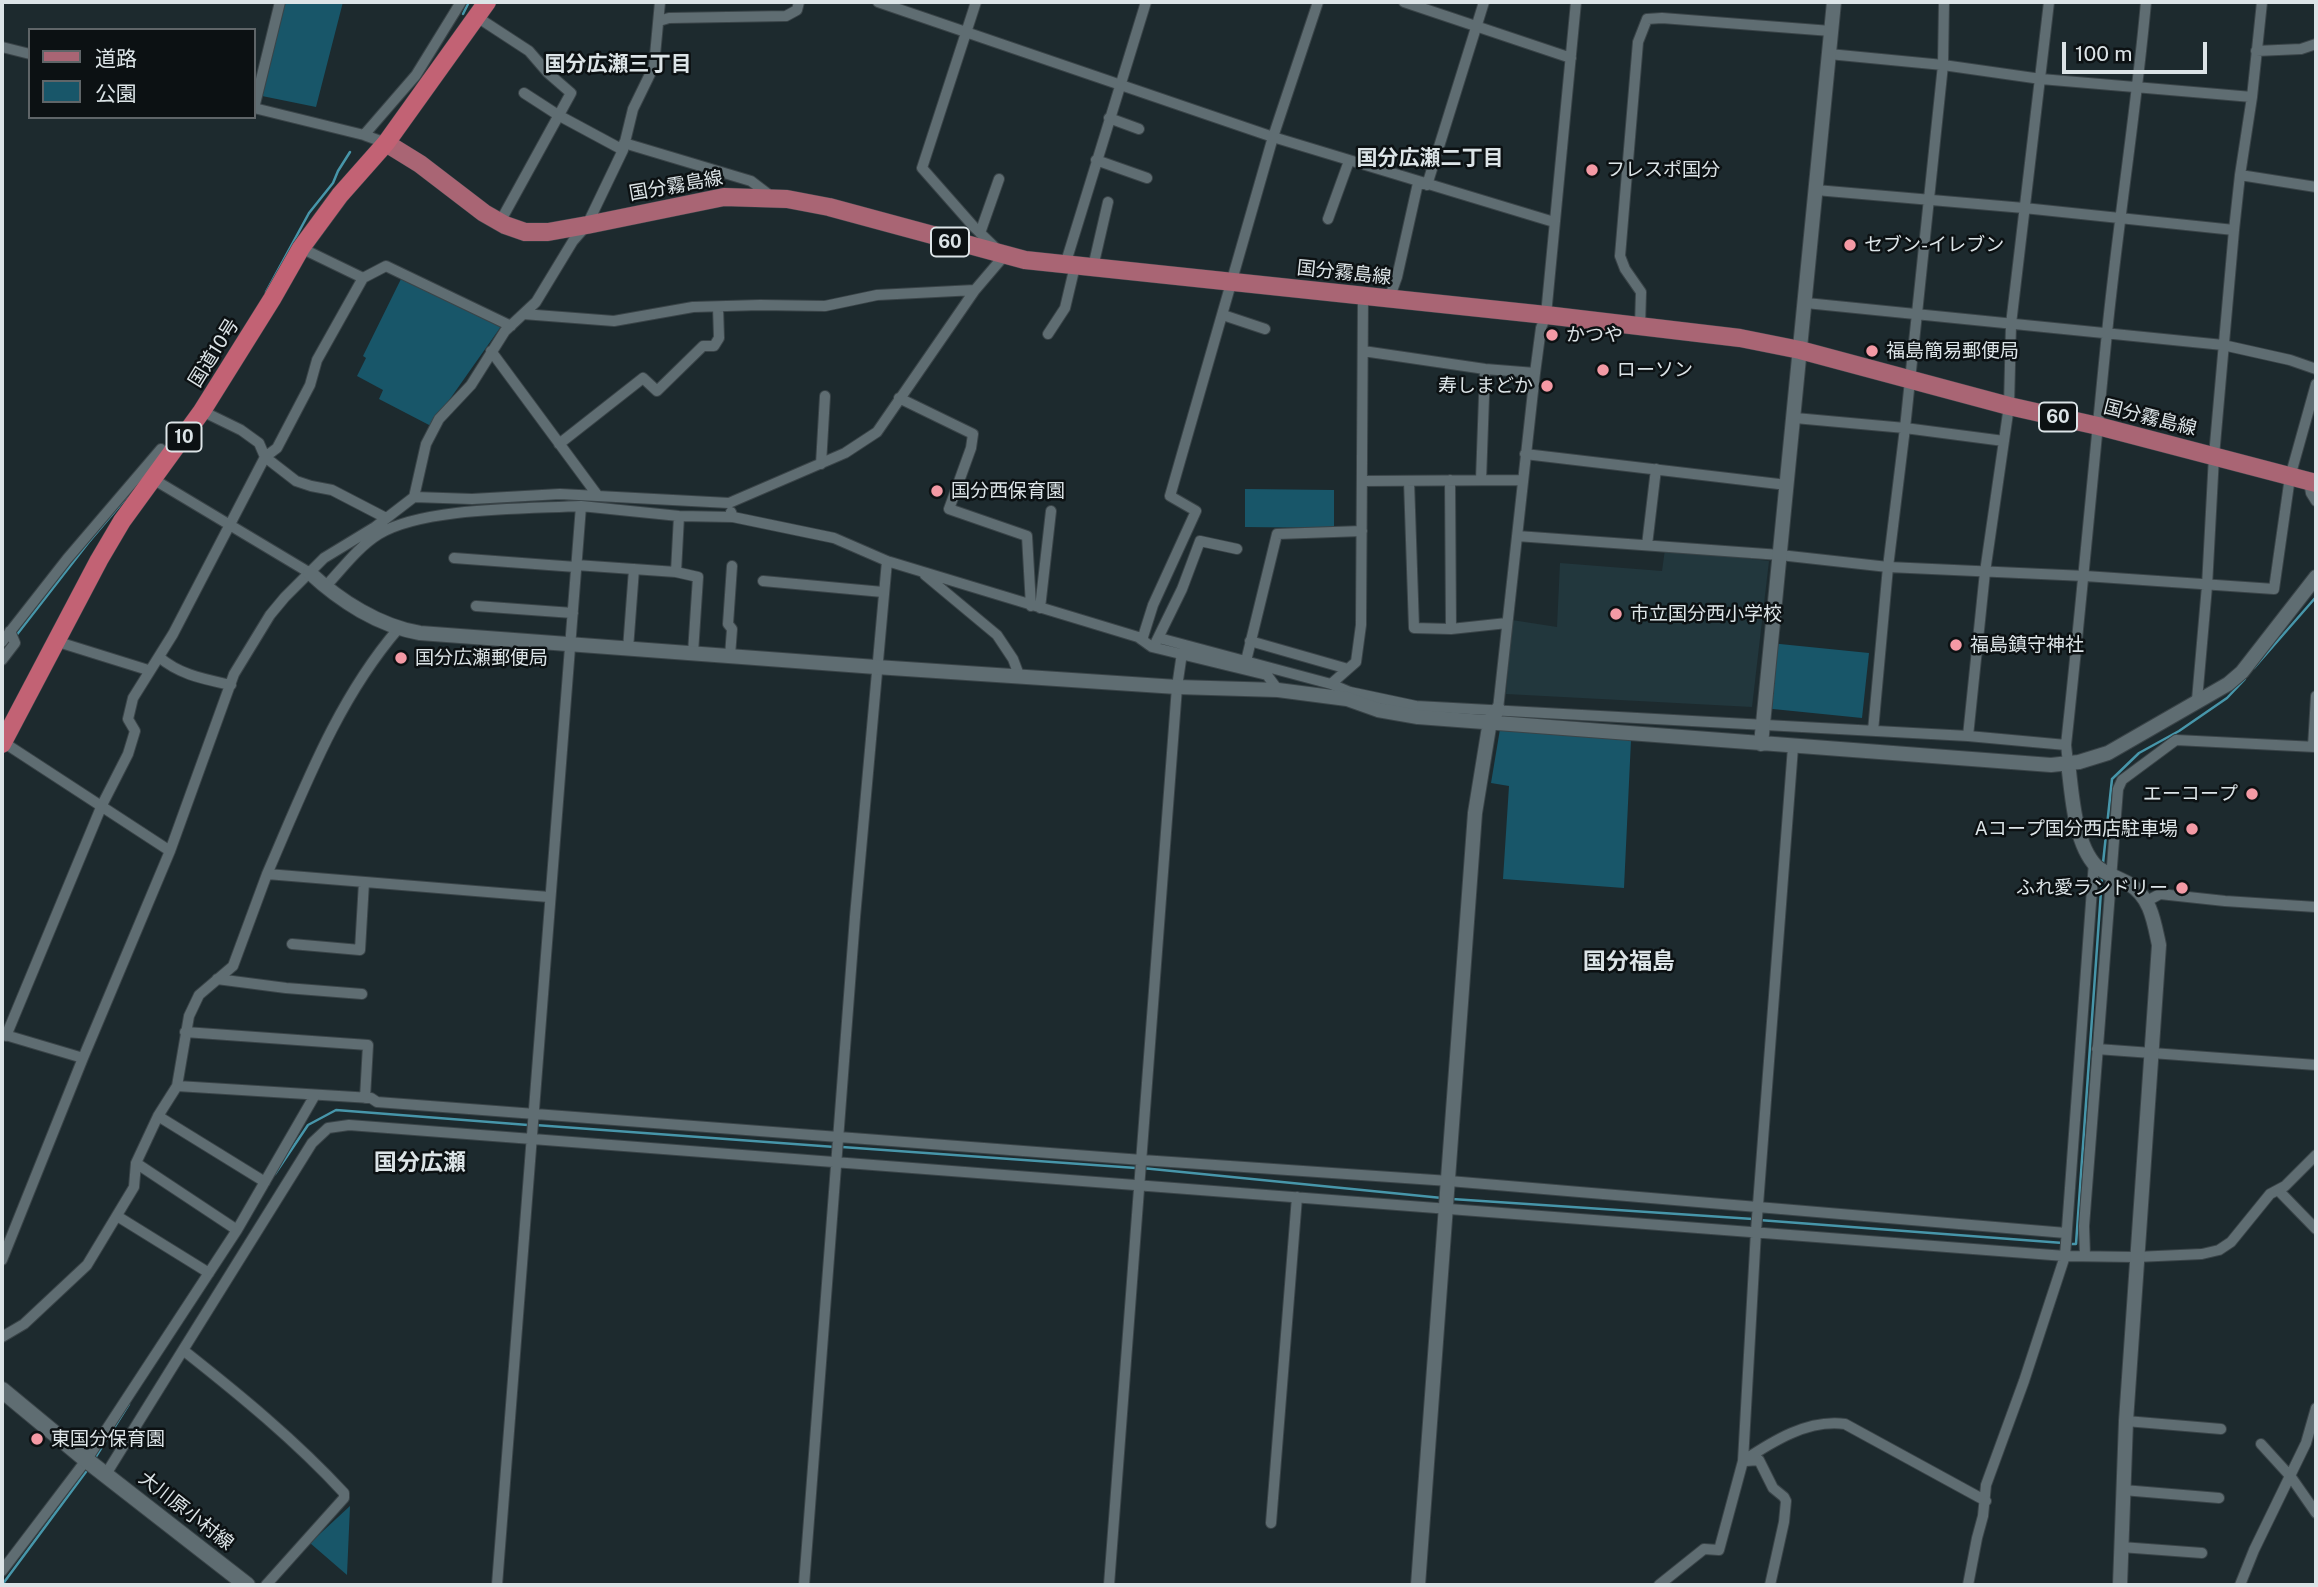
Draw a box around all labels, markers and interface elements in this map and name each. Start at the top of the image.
legend [28,28,256,119]
scale bar [2066,28,2211,72]
text: 100 m [2075,41,2132,66]
text: 道路 [95,46,137,71]
district label: 国分広瀬三丁目 [545,52,691,78]
text: 公園 [95,81,137,106]
district label: 国分広瀬二丁目 [1357,146,1503,172]
place label: フレスポ国分 [1606,159,1720,181]
marker: フレスポ国分 [1584,162,1600,178]
street label: 国分霧島線 [627,167,725,205]
road number: 60 [931,228,969,256]
place label: セブン-イレブン [1864,234,2004,256]
marker: セブン-イレブン [1842,237,1858,253]
street label: 国分霧島線 [1296,257,1392,289]
street label: 国道10号 [184,315,244,391]
place label: かつや [1566,324,1623,346]
marker: かつや [1544,327,1560,343]
place label: 福島簡易郵便局 [1886,340,2019,362]
marker: 福島簡易郵便局 [1864,343,1880,359]
place label: ローソン [1617,359,1693,381]
marker: ローソン [1595,362,1611,378]
place label: 寿しまどか [1438,375,1533,397]
marker: 寿しまどか [1539,378,1555,394]
street label: 国分霧島線 [2101,395,2199,441]
road number: 60 [2039,402,2077,432]
road number: 10 [166,422,202,452]
place label: 国分西保育園 [951,480,1065,502]
marker: 国分西保育園 [929,483,945,499]
place label: 市立国分西小学校 [1630,603,1782,625]
marker: 市立国分西小学校 [1608,606,1624,622]
place label: 福島鎮守神社 [1970,634,2084,656]
marker: 福島鎮守神社 [1948,637,1964,653]
place label: 国分広瀬郵便局 [415,647,548,669]
marker: 国分広瀬郵便局 [393,650,409,666]
place label: エーコープ [2143,783,2238,805]
marker: エーコープ [2244,786,2260,802]
place label: Aコープ国分西店駐車場 [1975,818,2178,840]
marker: Aコープ国分西店駐車場 [2184,821,2200,837]
place label: ふれ愛ランドリー [2016,877,2168,899]
marker: ふれ愛ランドリー [2174,880,2190,896]
district label: 国分福島 [1583,948,1675,976]
district label: 国分広瀬 [374,1149,466,1177]
place label: 東国分保育園 [51,1428,165,1450]
marker: 東国分保育園 [29,1431,45,1447]
street label: 大川原小村線 [134,1467,238,1555]

